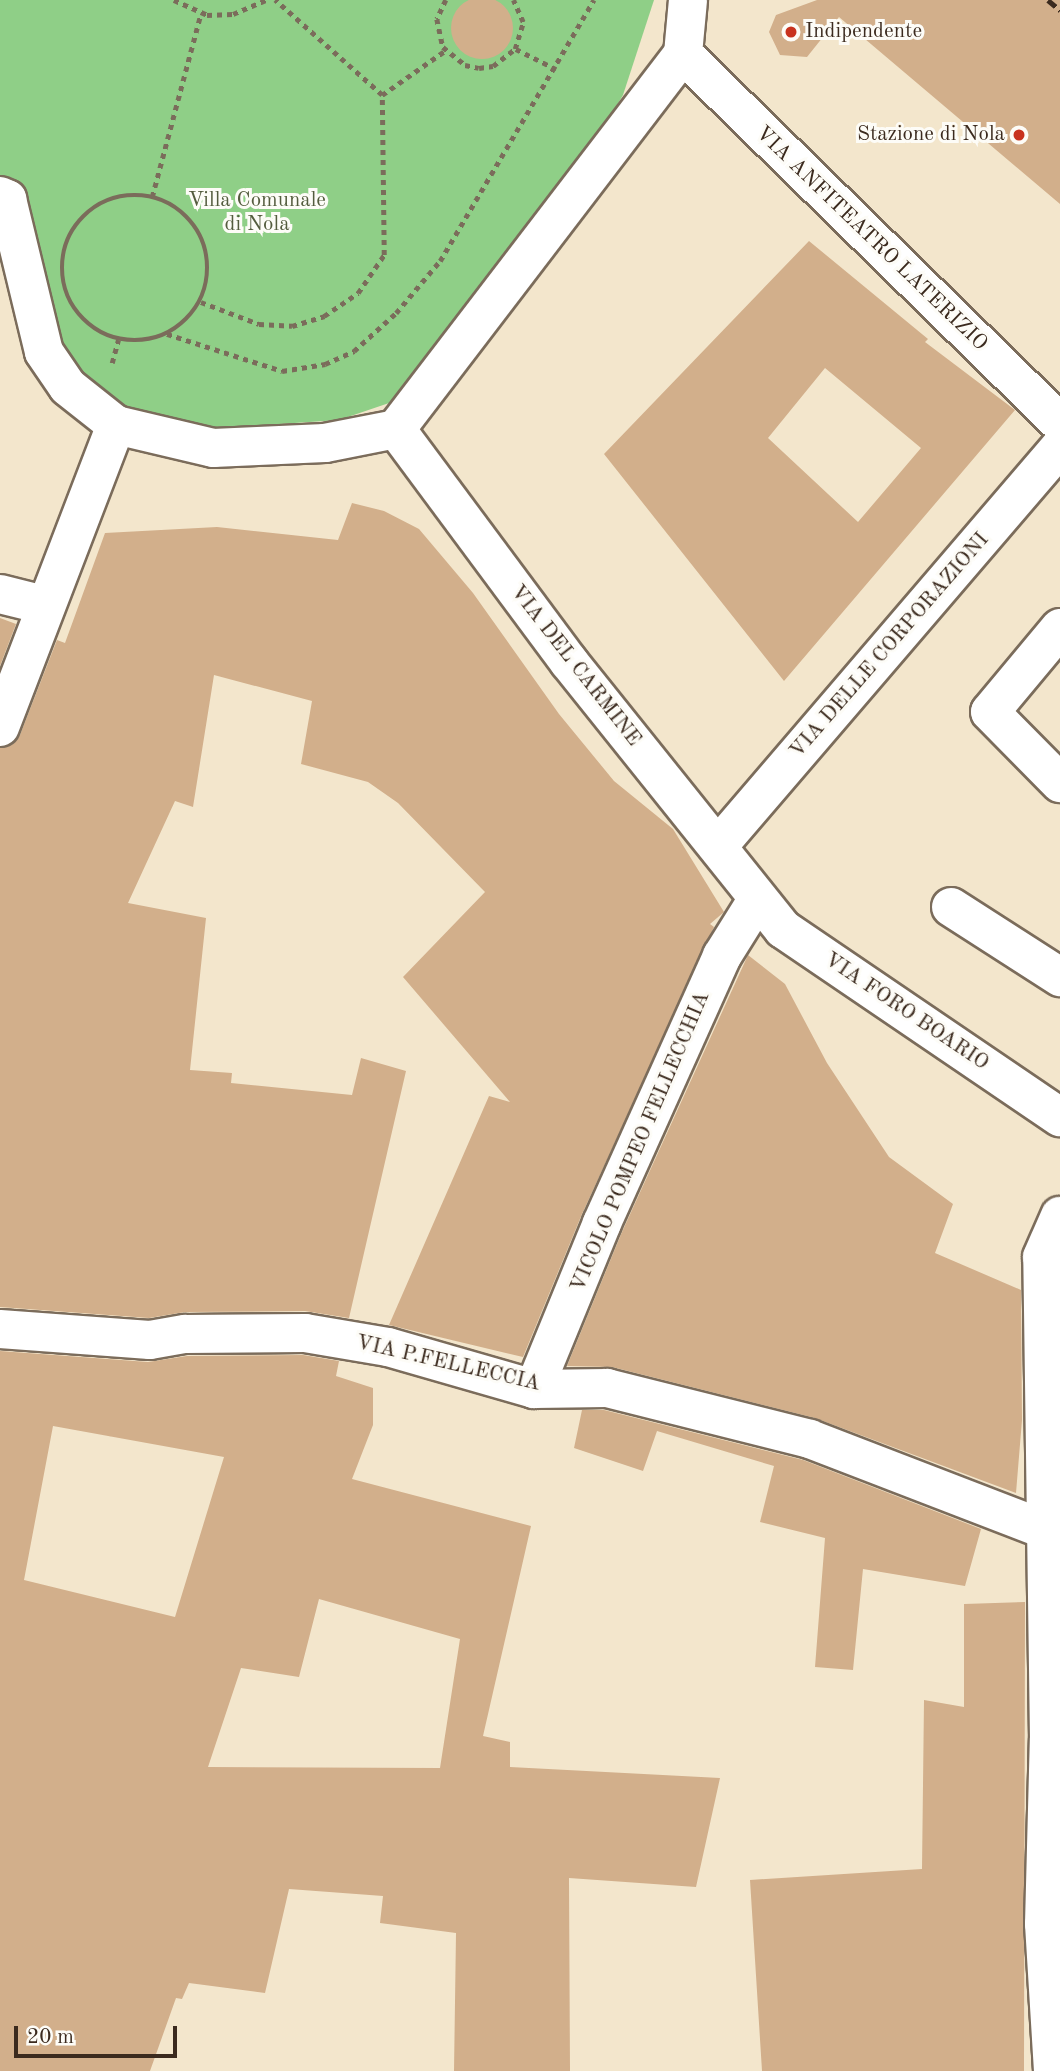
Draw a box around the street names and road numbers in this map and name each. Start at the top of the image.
street label: VIA ANFITEATRO LATERIZIO [750,121,992,357]
street label: VIA DELLE CORPORAZIONI [785,528,995,764]
street label: VIA DEL CARMINE [504,580,646,752]
street label: VIA FORO BOARIO [819,948,993,1076]
street label: VICOLO POMPEO FELLECCHIA [566,988,716,1296]
street label: VIA P.FELLECCIA [353,1331,543,1397]

